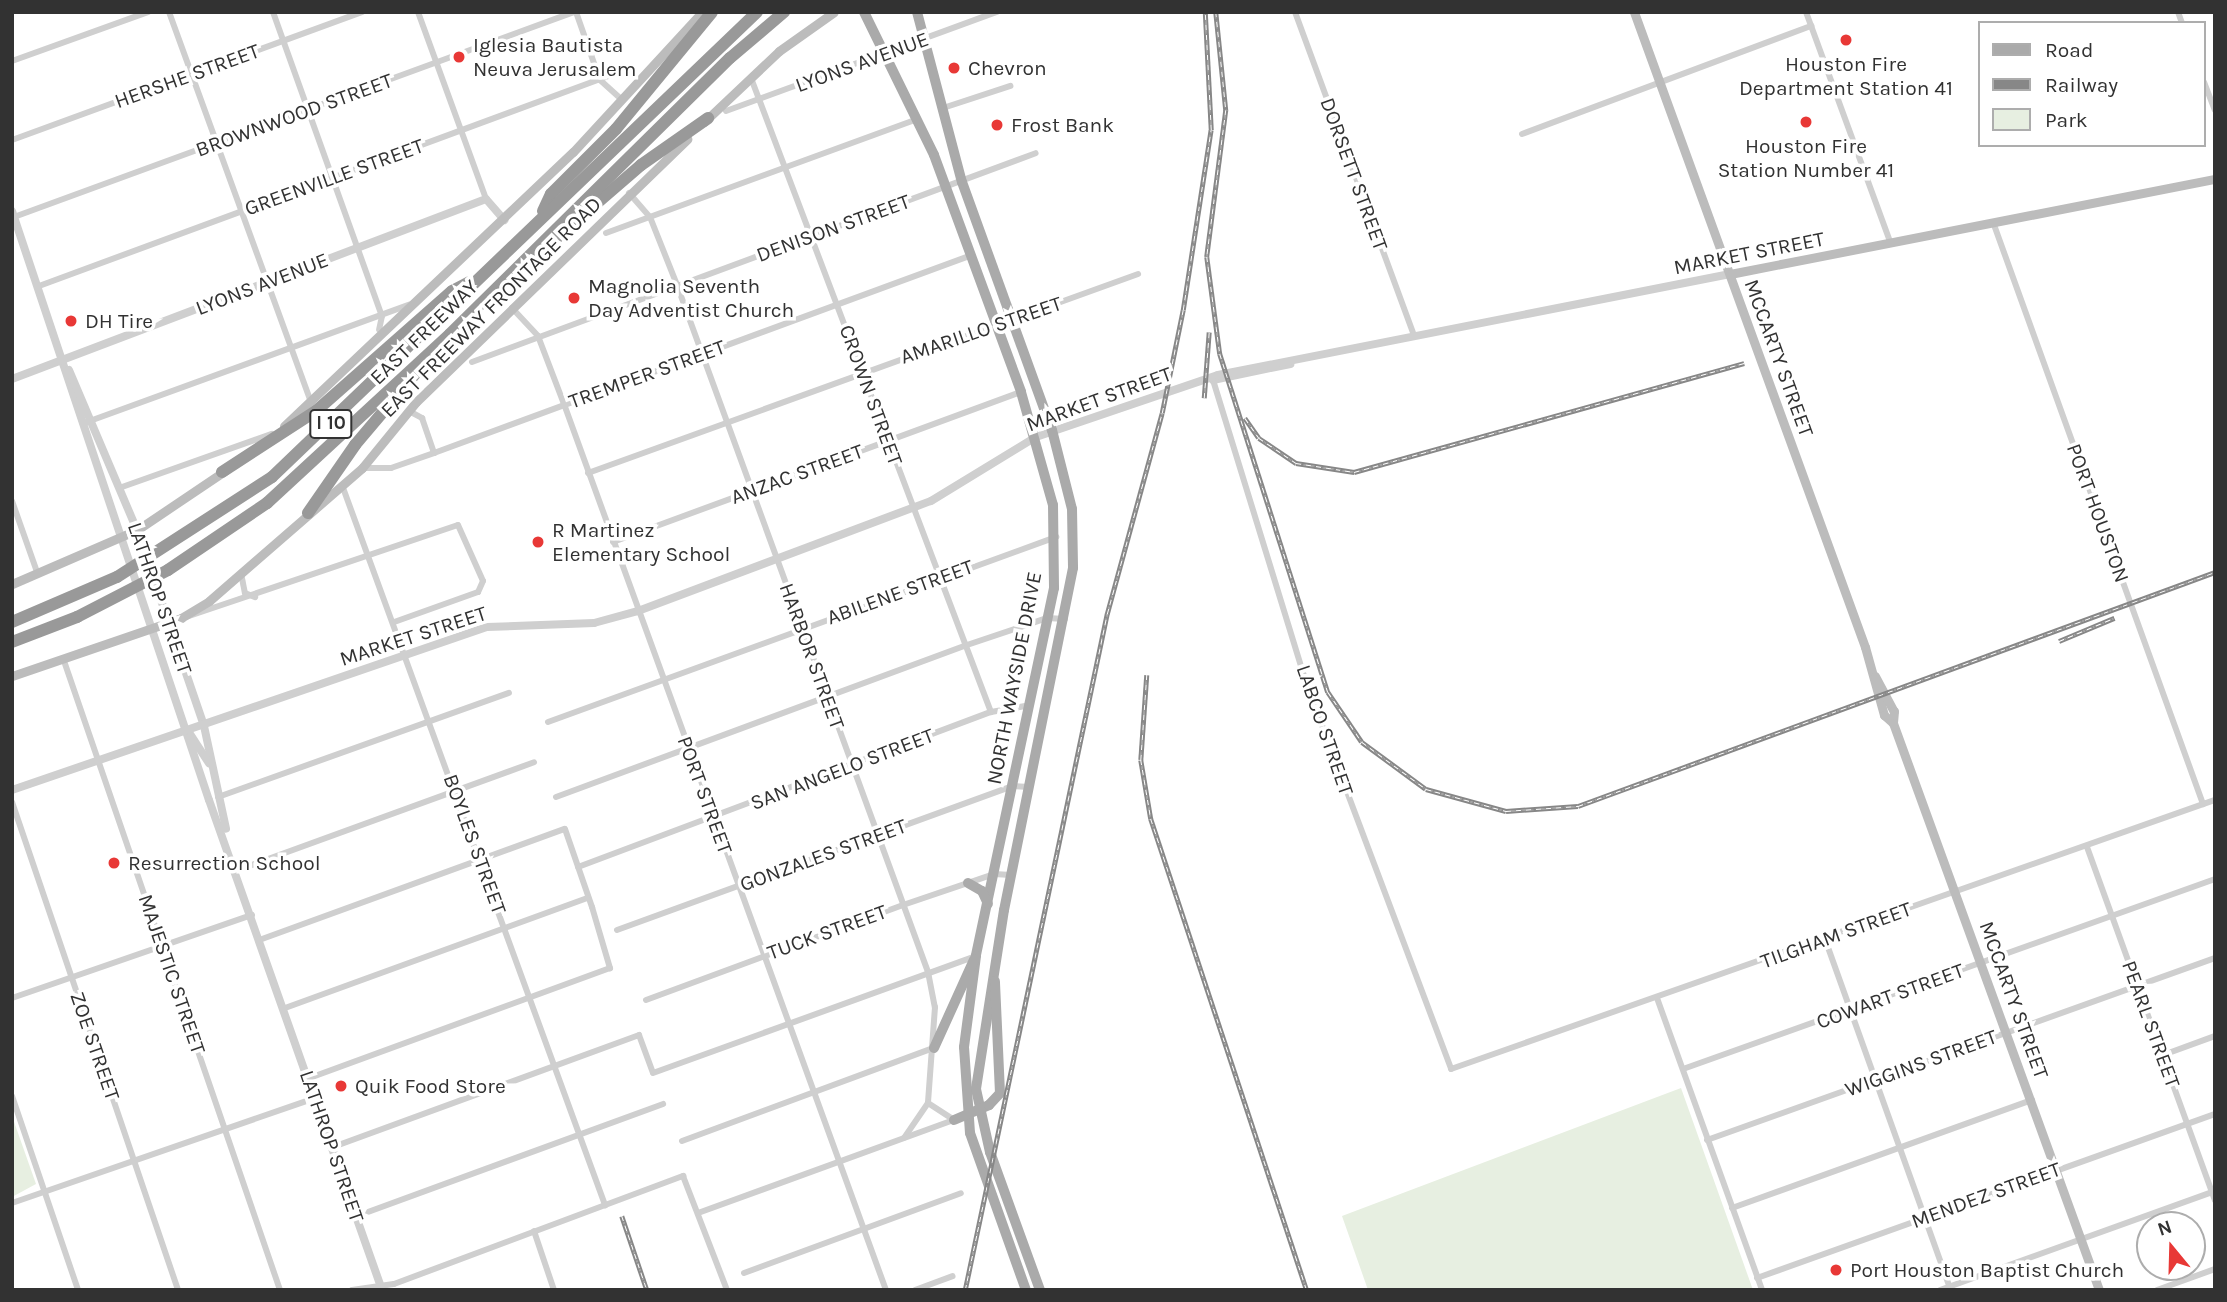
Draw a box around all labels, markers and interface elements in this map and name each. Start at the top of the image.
legend [1979,21,2206,147]
street label: LYONS AVENUE [792,26,932,98]
place label: Iglesia Bautista Neuva Jerusalem [473,32,636,82]
marker: Houston Fire Department Station 41 [1838,32,1854,48]
street label: HERSHE STREET [111,38,263,114]
text: Road [2045,38,2093,62]
marker: Iglesia Bautista Neuva Jerusalem [451,49,467,65]
place label: Houston Fire Department Station 41 [1739,51,1953,101]
place label: Chevron [968,55,1047,81]
marker: Chevron [946,60,962,76]
street label: BROWNWOOD STREET [192,68,396,162]
text: Railway [2045,73,2118,97]
street label: DORSETT STREET [1315,94,1393,254]
text: Park [2045,108,2088,132]
place label: Frost Bank [1011,112,1114,138]
marker: Houston Fire Station Number 41 [1798,114,1814,130]
marker: Frost Bank [989,117,1005,133]
street label: GREENVILLE STREET [241,133,427,221]
place label: Houston Fire Station Number 41 [1718,133,1894,183]
street label: DENISON STREET [753,189,913,267]
street label: EAST FREEWAY FRONTAGE ROAD [375,191,607,423]
street label: MARKET STREET [1672,226,1826,280]
street label: LYONS AVENUE [192,247,332,321]
place label: Magnolia Seventh Day Adventist Church [588,273,794,323]
street label: EAST FREEWAY [365,274,483,390]
street label: MCCARTY STREET [1739,276,1819,440]
marker: Magnolia Seventh Day Adventist Church [566,290,582,306]
street label: AMARILLO STREET [897,291,1065,369]
place label: DH Tire [85,308,153,334]
marker: DH Tire [63,313,79,329]
street label: CROWN STREET [834,321,908,469]
street label: TREMPER STREET [565,334,729,414]
street label: MARKET STREET [1023,361,1175,437]
road number: I 10 [308,408,354,440]
street label: ANZAC STREET [727,438,867,510]
street label: PORT HOUSTON [2061,440,2135,586]
place label: R Martinez Elementary School [552,517,730,567]
street label: LATHROP STREET [122,519,198,677]
marker: R Martinez Elementary School [530,534,546,550]
street label: ABILENE STREET [823,554,977,630]
street label: NORTH WAYSIDE DRIVE [981,569,1047,787]
street label: HARBOR STREET [774,580,850,732]
street label: MARKET STREET [336,600,490,672]
street label: LABCO STREET [1291,661,1359,799]
street label: SAN ANGELO STREET [747,722,937,816]
street label: PORT STREET [672,733,738,857]
street label: BOYLES STREET [438,770,512,918]
street label: GONZALES STREET [736,813,910,897]
place label: Resurrection School [128,850,321,876]
marker: Resurrection School [106,855,122,871]
street label: MAJESTIC STREET [133,891,211,1057]
street label: TILGHAM STREET [1757,896,1915,974]
street label: TUCK STREET [764,899,890,965]
street label: MCCARTY STREET [1974,918,2054,1082]
street label: PEARL STREET [2116,957,2186,1091]
street label: COWART STREET [1813,958,1967,1034]
street label: ZOE STREET [65,989,125,1103]
street label: WIGGINS STREET [1842,1024,2000,1102]
street label: LATHROP STREET [294,1067,370,1225]
place label: Quik Food Store [355,1073,506,1099]
marker: Quik Food Store [333,1078,349,1094]
street label: MENDEZ STREET [1908,1156,2064,1234]
north arrow [2136,1211,2206,1281]
text: N [2155,1215,2175,1241]
place label: Port Houston Baptist Church [1850,1257,2124,1283]
marker: Port Houston Baptist Church [1828,1262,1844,1278]

